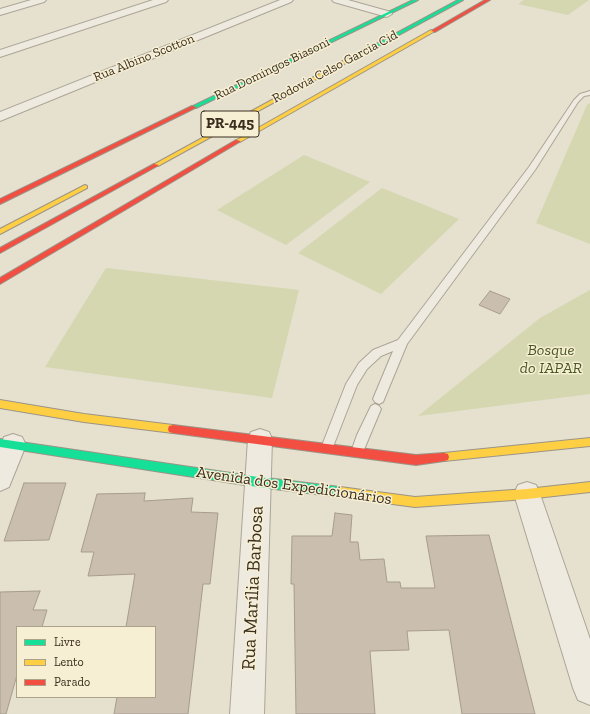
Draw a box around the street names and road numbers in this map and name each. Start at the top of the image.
street label: Rodovia Celso Garcia Cid [270,27,400,107]
street label: Rua Albino Scotton [91,31,197,85]
street label: Rua Domingos Biasoni [212,34,332,104]
road number: PR-445 [201,111,259,137]
street label: Avenida dos Expedicionários [195,463,393,509]
street label: Rua Marília Barbosa [237,505,269,671]

